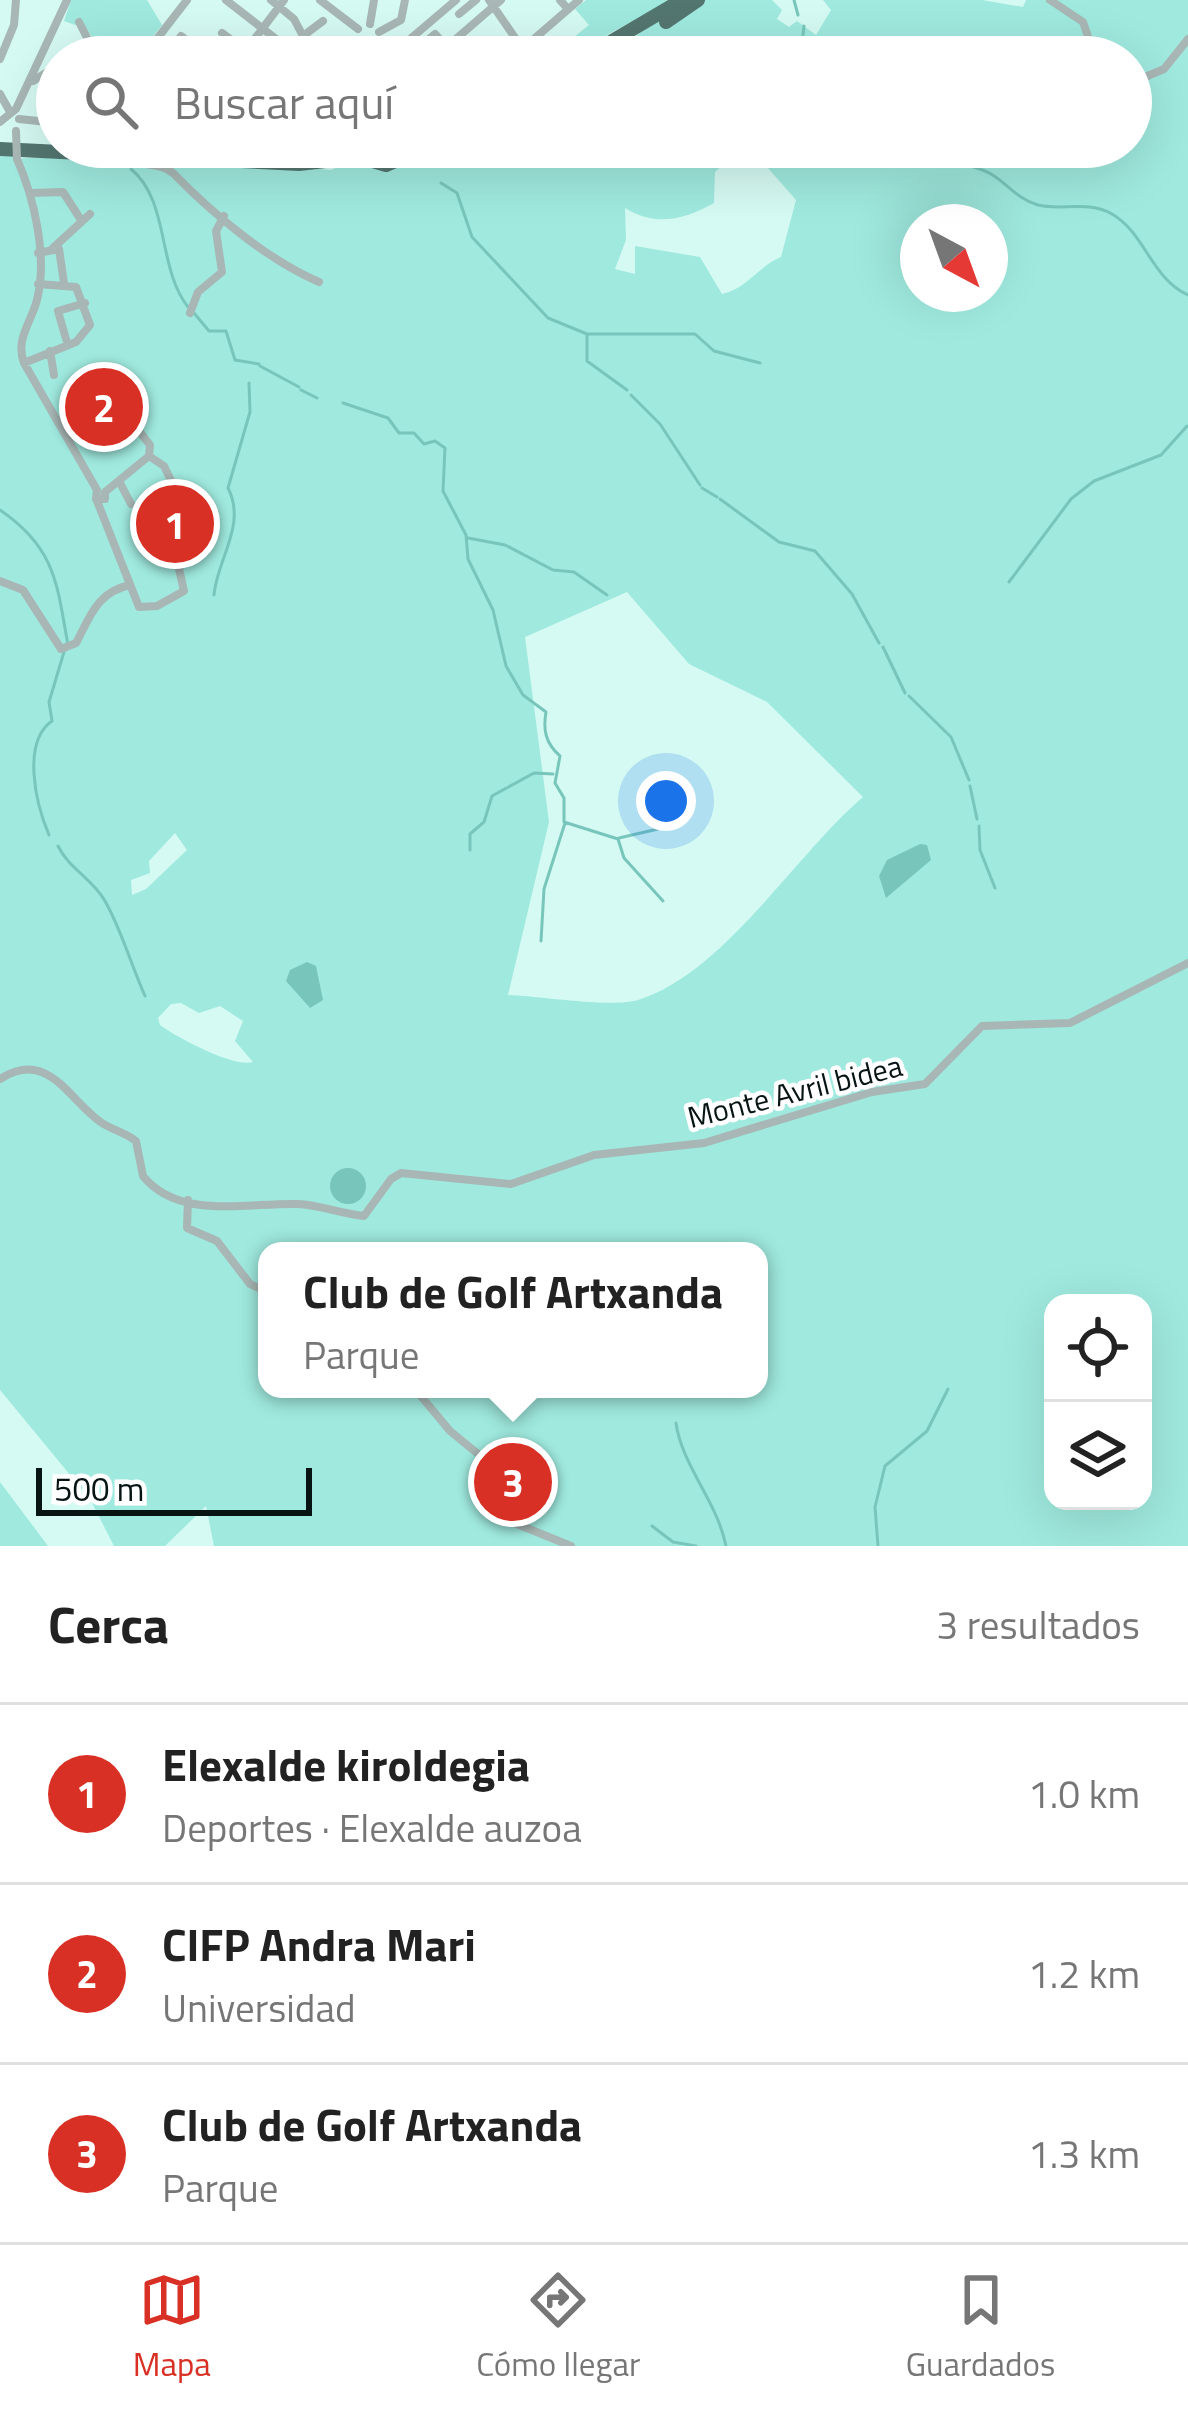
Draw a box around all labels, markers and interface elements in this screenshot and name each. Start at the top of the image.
search box [36,36,1152,168]
text: Buscar aquí [174,68,394,136]
icon: search [78,69,144,135]
north arrow [900,204,1008,312]
pin: 2 [65,362,143,452]
pin: 1 [136,479,214,569]
your location [636,771,696,831]
street label: Monte Avril bidea [683,1042,907,1140]
popup [258,1242,768,1398]
text: Club de Golf Artxanda [303,1257,723,1325]
map controls [1044,1294,1152,1510]
button: locate [1044,1294,1152,1402]
text: Parque [303,1325,419,1384]
button: layers [1044,1402,1152,1510]
pin: 3 [474,1437,552,1527]
scale bar [36,1462,312,1515]
text: 500 m [54,1464,144,1514]
text: Cerca [48,1585,169,1663]
text: 3 resultados [936,1595,1140,1654]
text: Elexalde kiroldegia [162,1730,530,1798]
text: 1 [76,1764,98,1823]
text: 1.0 km [1028,1764,1140,1823]
text: Deportes · Elexalde auzoa [162,1798,582,1857]
text: CIFP Andra Mari [162,1910,476,1978]
text: 2 [76,1944,98,2003]
text: 1.2 km [1028,1944,1140,2003]
text: Universidad [162,1978,356,2037]
text: Club de Golf Artxanda [162,2090,582,2158]
text: 3 [76,2124,98,2183]
text: 1.3 km [1028,2124,1140,2183]
text: Parque [162,2158,278,2217]
tab: Mapa [133,2267,211,2389]
tab: Cómo llegar [476,2267,640,2389]
tab: Guardados [906,2267,1055,2389]

